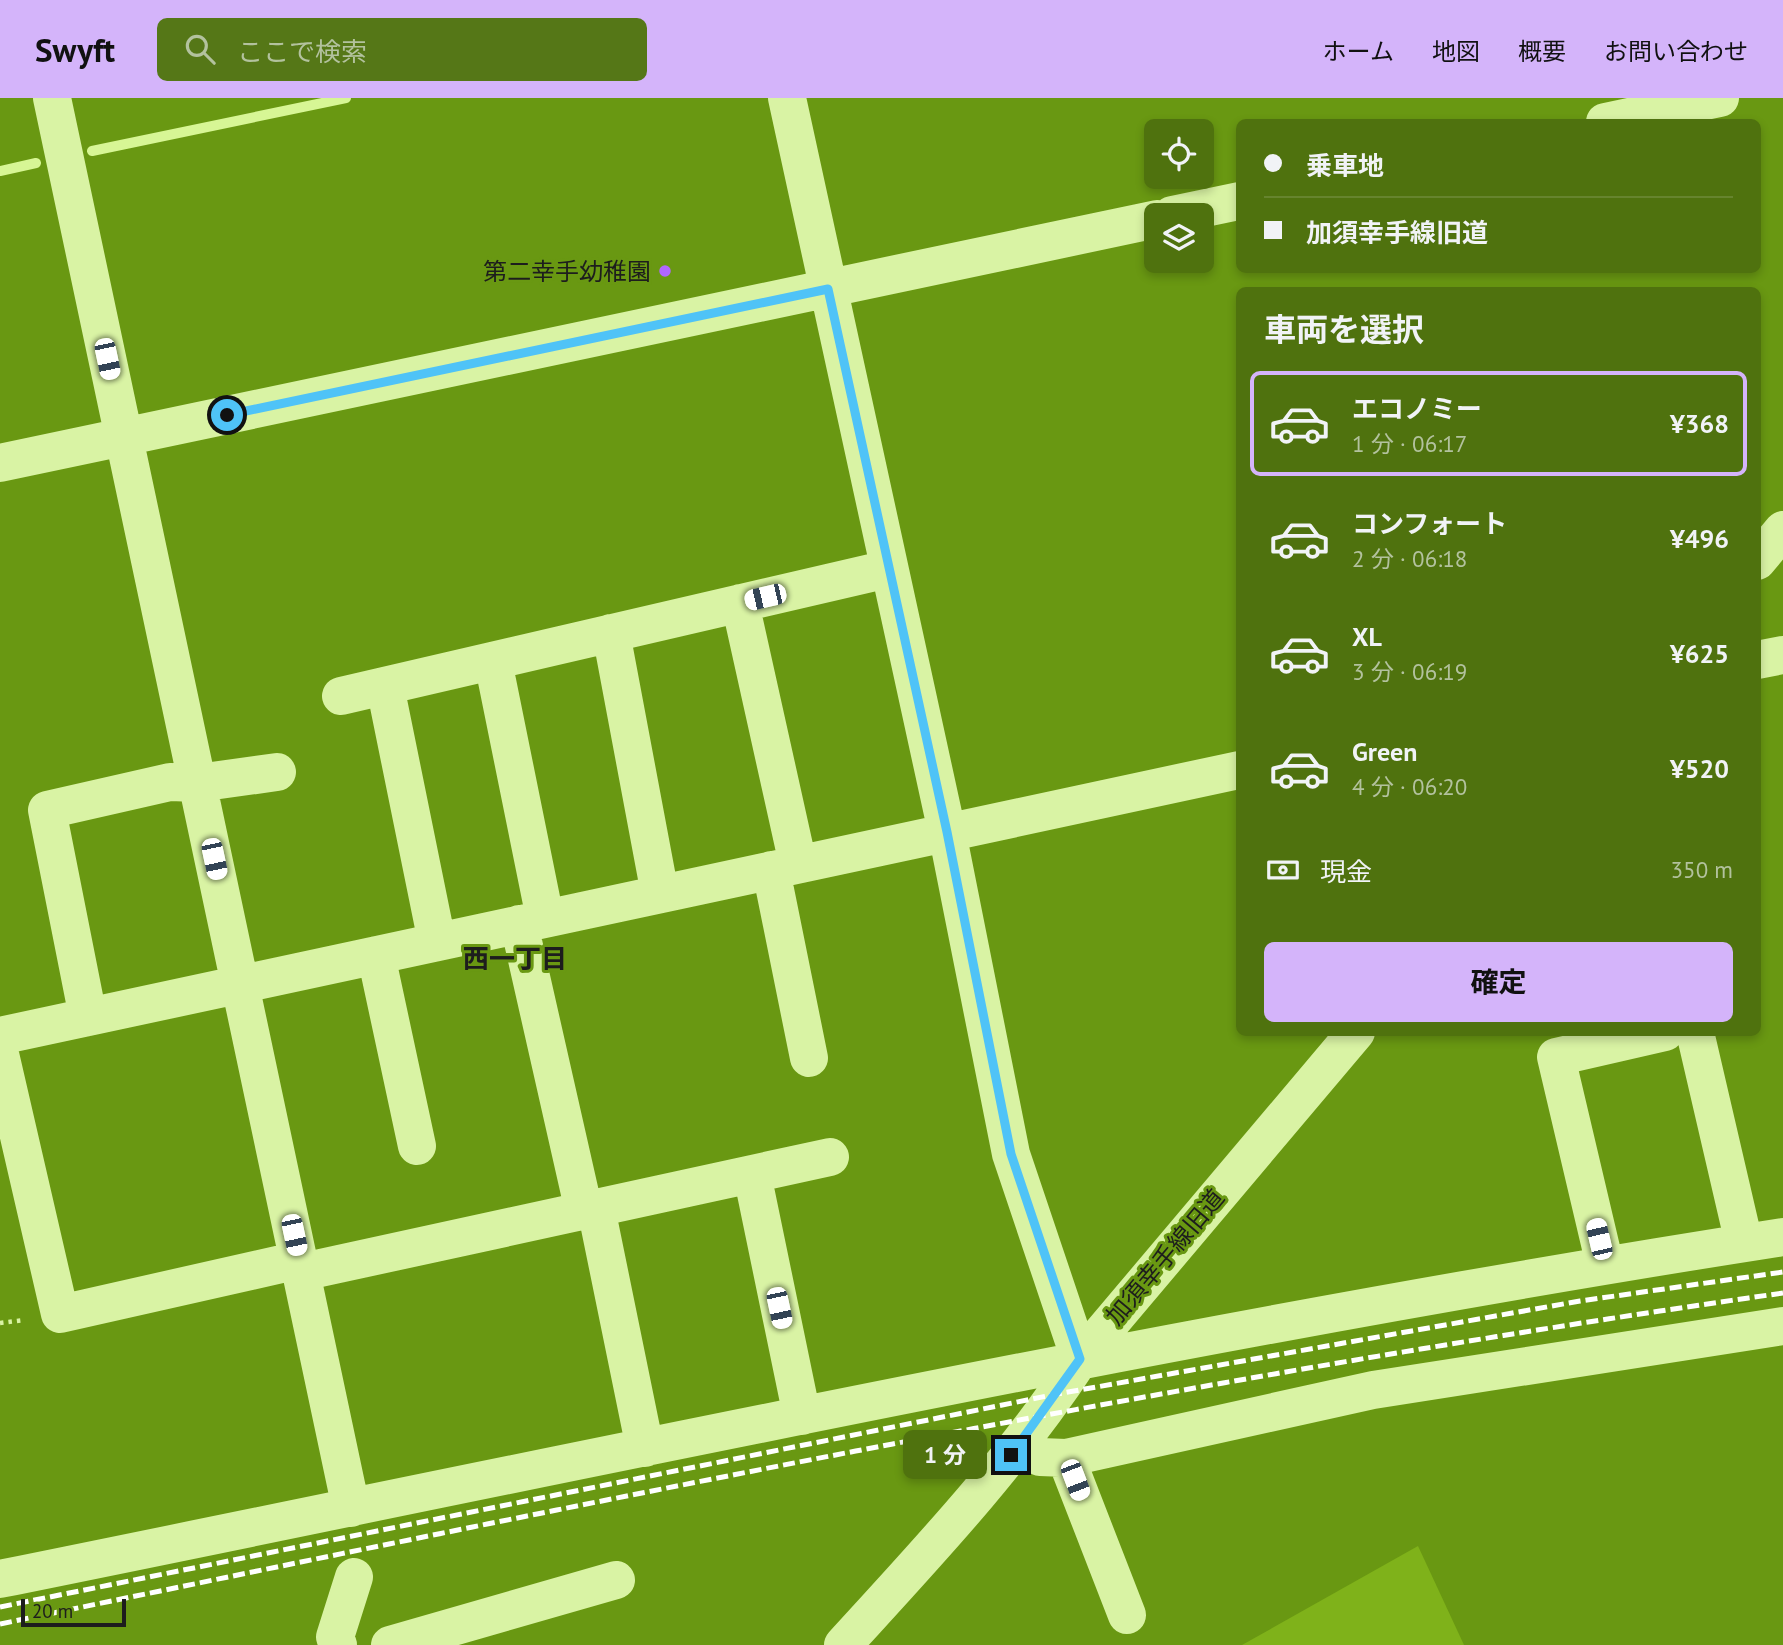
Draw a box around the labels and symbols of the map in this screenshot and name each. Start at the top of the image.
place label: 第二幸手幼稚園 [483,256,651,287]
marker: 第二幸手幼稚園 [657,263,673,279]
car [93,336,122,382]
route start [211,399,243,431]
car [743,582,788,612]
car [200,836,229,882]
district label: 西一丁目 [463,942,567,975]
street label: 加須幸手線旧道 [1099,1183,1231,1331]
car [280,1212,309,1258]
car [1585,1216,1614,1262]
car [765,1285,794,1331]
callout: 1 分 [902,1430,986,1480]
route end [995,1439,1027,1471]
car [1058,1457,1093,1503]
scale bar [21,1596,126,1628]

